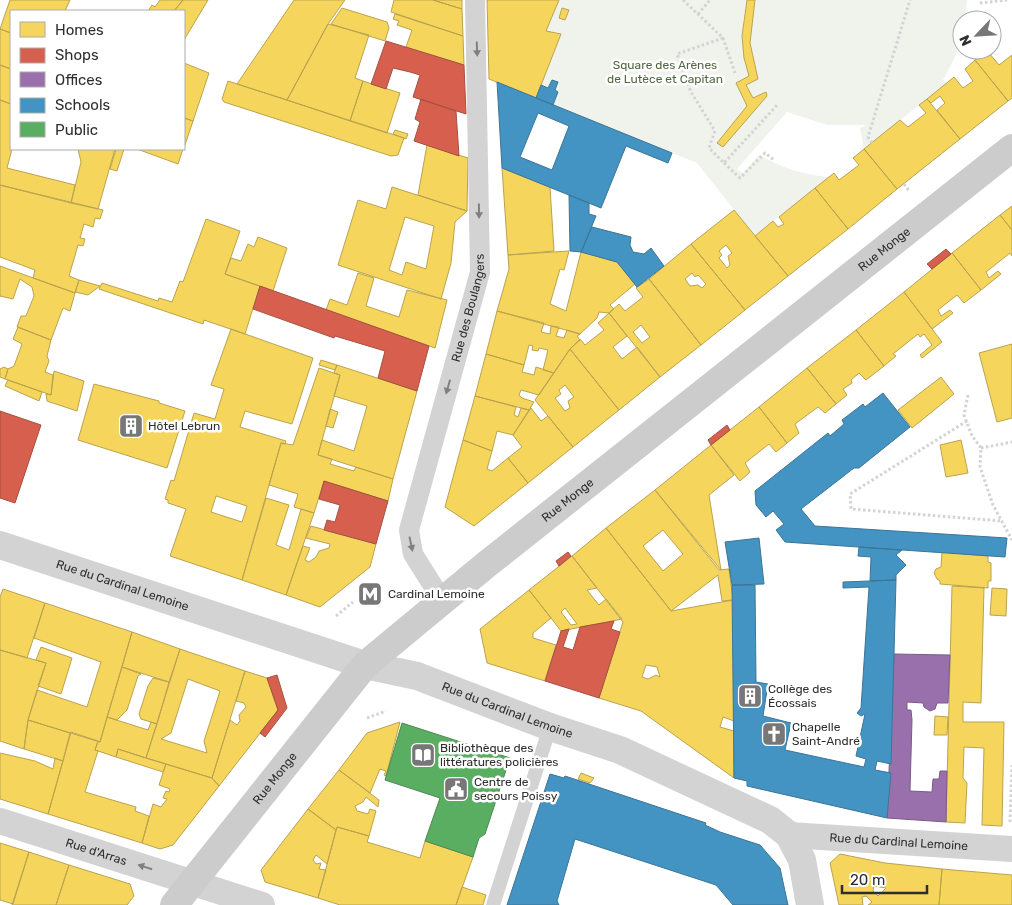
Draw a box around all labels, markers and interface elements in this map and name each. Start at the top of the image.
legend [10,10,185,150]
north arrow [952,10,1002,60]
text: Homes [55,21,104,39]
text: N [956,32,976,48]
one-way arrow [473,41,481,57]
text: Shops [55,46,99,64]
park label: Square des Arènes de Lutèce et Capitan [607,58,723,86]
text: Offices [55,71,103,89]
text: Schools [55,96,111,114]
text: Public [55,121,98,139]
one-way arrow [475,203,483,219]
street label: Rue Monge [855,224,913,274]
street label: Rue des Boulangers [449,254,487,363]
one-way arrow [443,379,451,394]
building icon: Hôtel Lebrun [118,413,144,439]
place label: Hôtel Lebrun [148,419,220,433]
street label: Rue Monge [539,475,597,525]
one-way arrow [407,536,415,552]
street label: Rue du Cardinal Lemoine [54,557,191,614]
metro station icon: Cardinal Lemoine [357,581,383,607]
place label: Cardinal Lemoine [388,587,485,601]
street label: Rue du Cardinal Lemoine [440,679,575,741]
place label: Collège des Écossais [768,682,832,710]
building icon: Collège des Écossais [737,683,763,709]
place label: Chapelle Saint-André [792,720,860,748]
church icon: Chapelle Saint-André [761,721,787,747]
place label: Bibliothèque des littératures policières [440,741,558,769]
library icon: Bibliothèque des littératures policières [410,742,436,768]
street label: Rue Monge [250,749,300,807]
place label: Centre de secours Poissy [474,775,558,803]
public building icon: Centre de secours Poissy [443,776,469,802]
street label: Rue du Cardinal Lemoine [829,831,969,853]
street label: Rue d'Arras [64,835,129,868]
scale bar [842,862,927,894]
one-way arrow [138,863,153,871]
text: 20 m [850,871,885,889]

